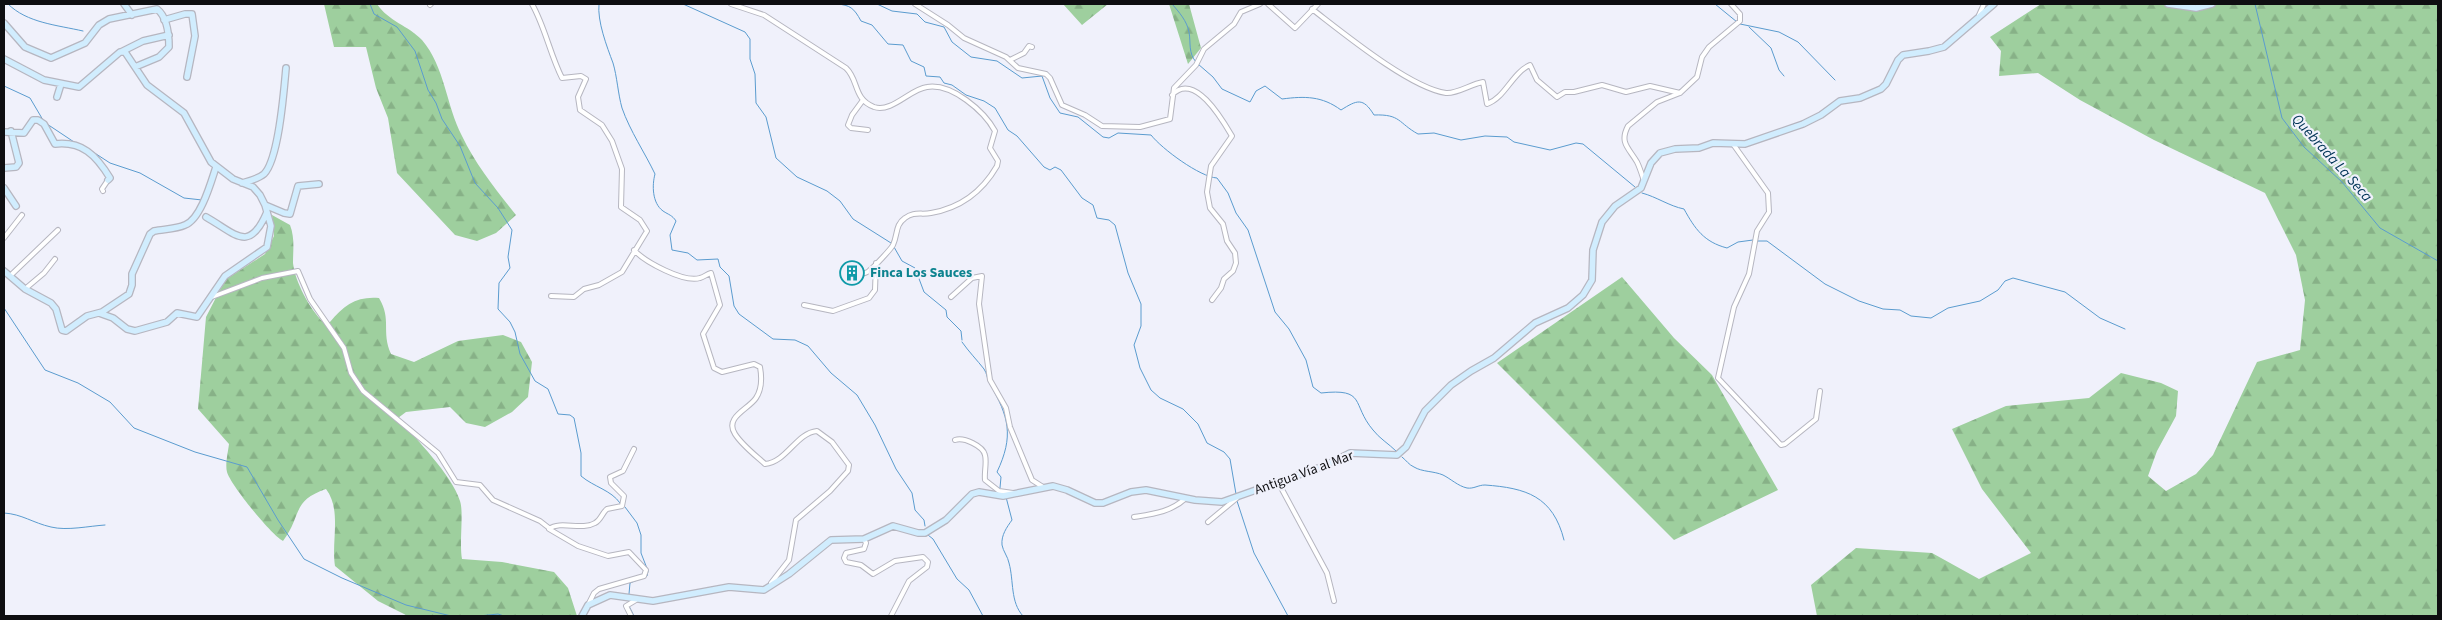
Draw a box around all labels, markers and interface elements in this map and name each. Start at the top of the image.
water label: Quebrada La Seca [2287,110,2377,206]
building icon: Finca Los Sauces [839,260,865,286]
place label: Finca Los Sauces [870,263,972,283]
street label: Antigua Vía al Mar [1252,446,1356,500]

